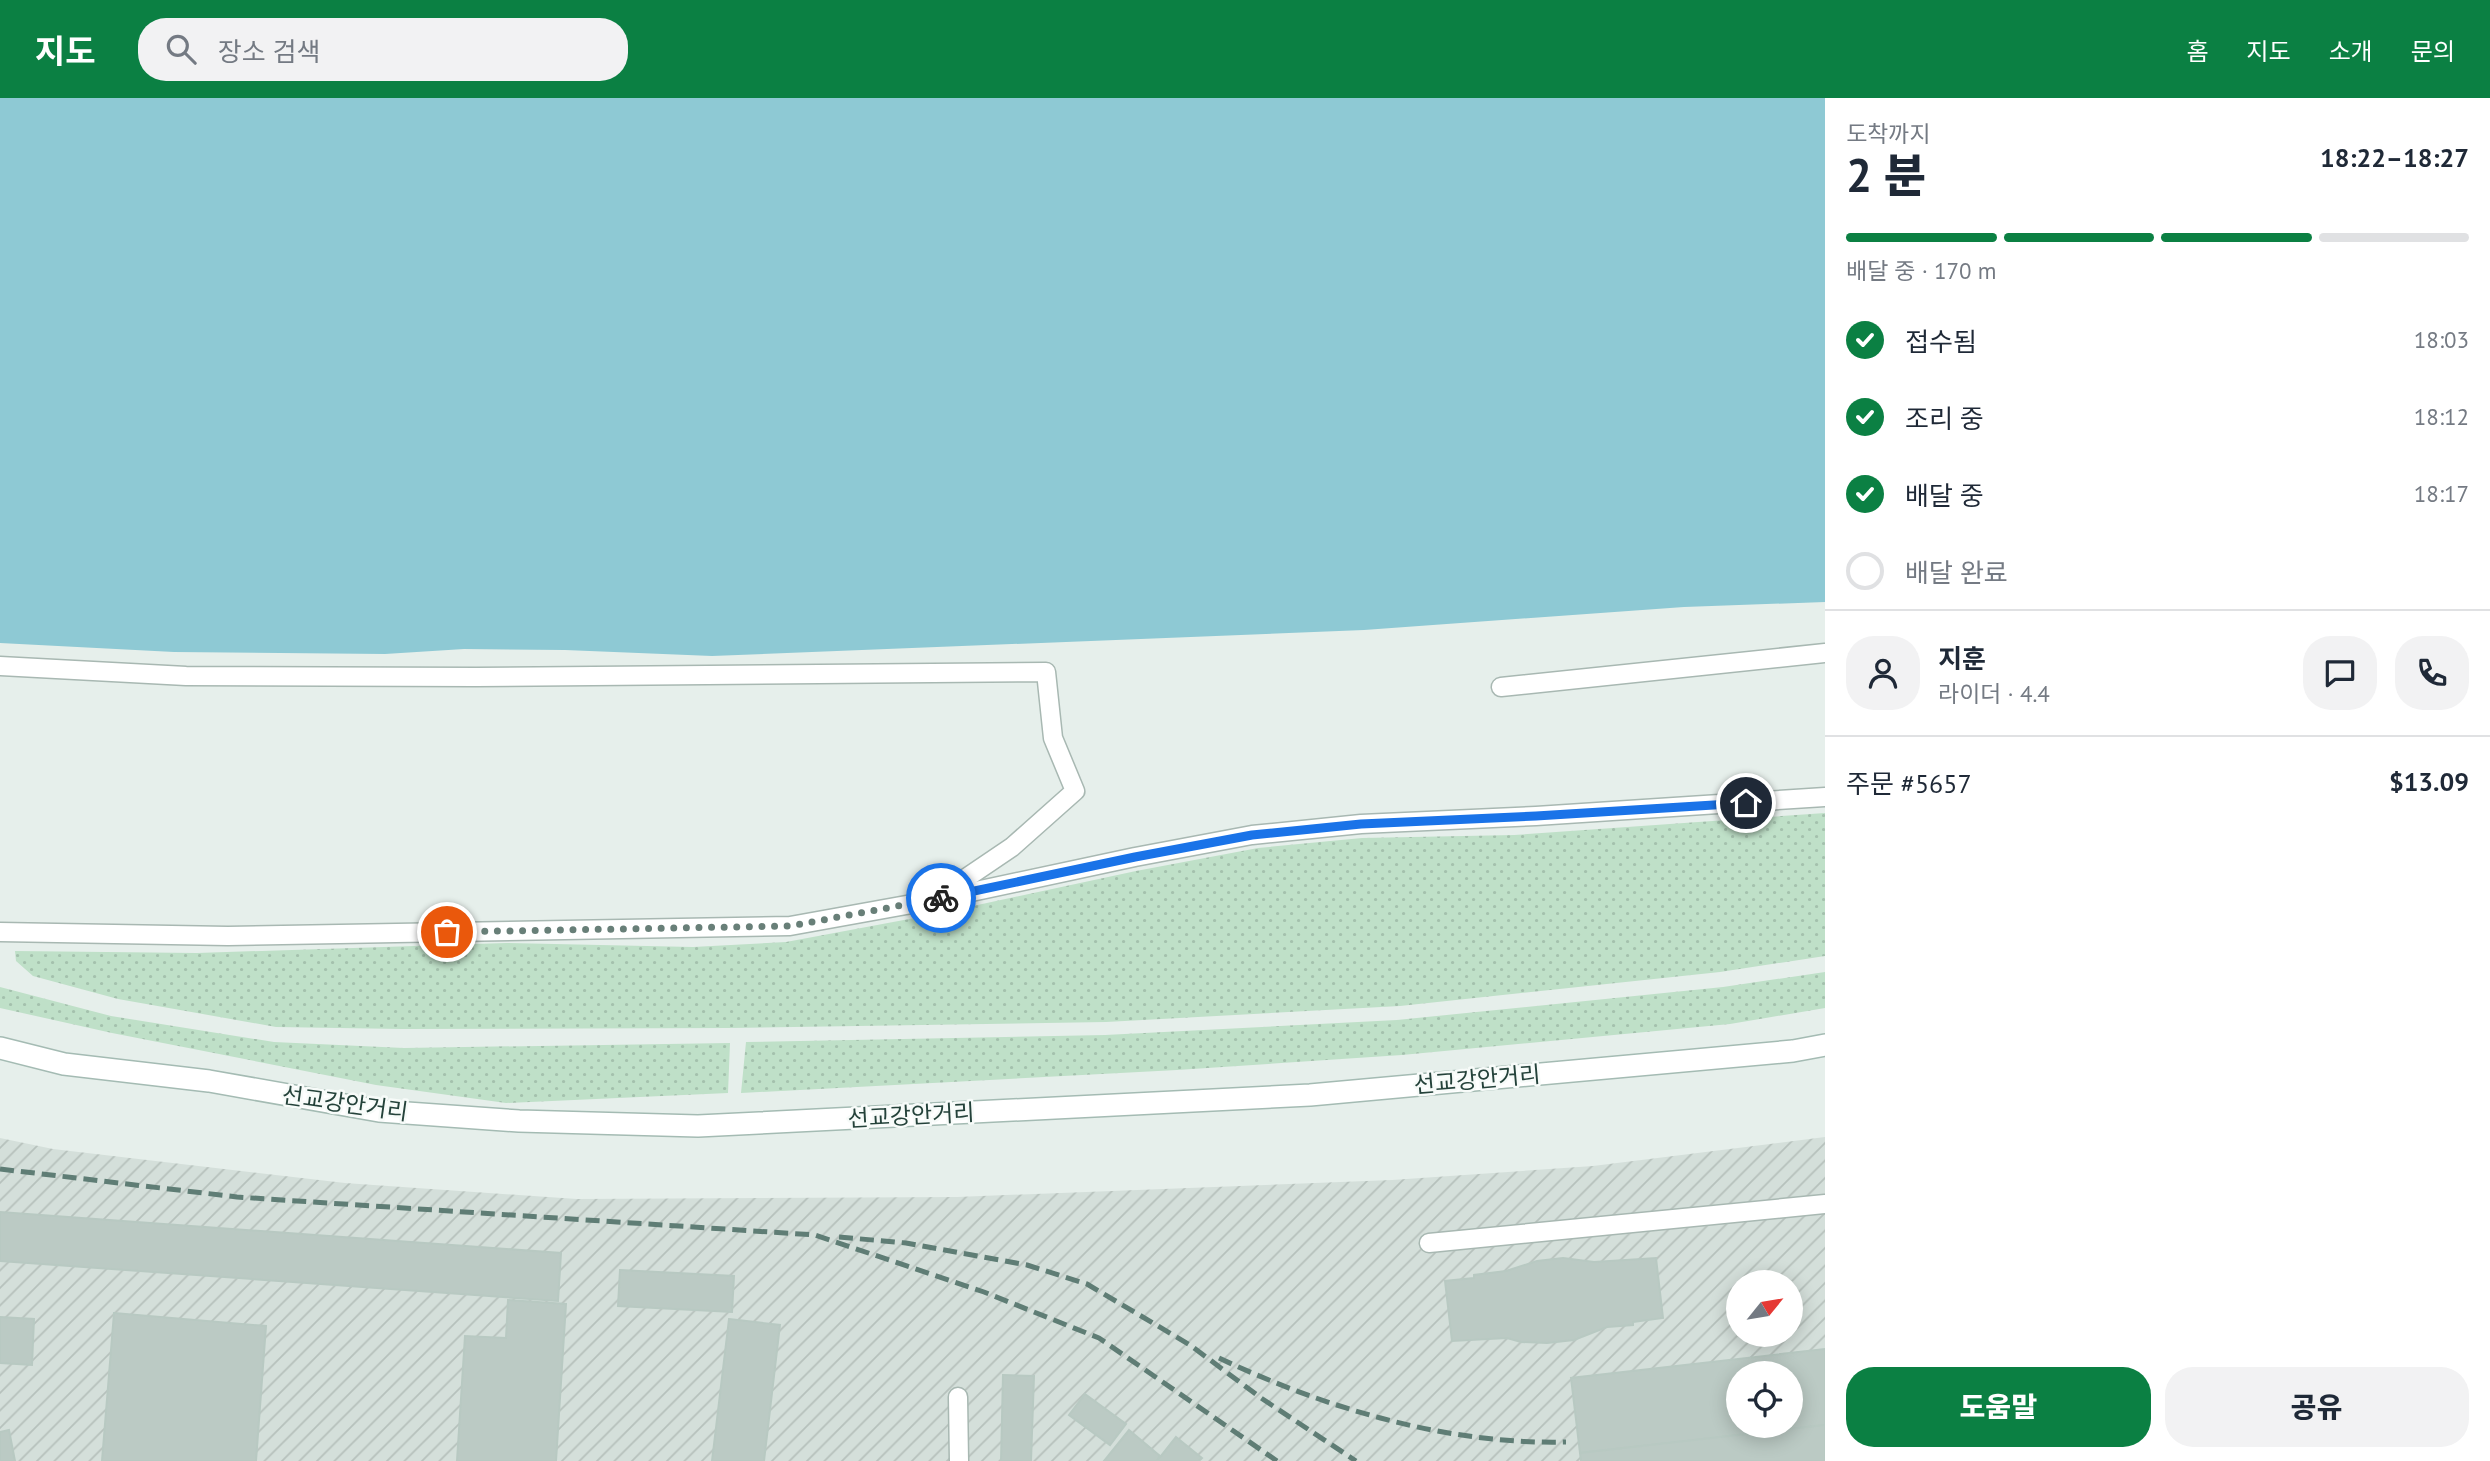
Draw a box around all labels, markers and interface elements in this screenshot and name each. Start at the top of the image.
search box [138,18,628,81]
text: 지도 [35,29,96,72]
icon: search [162,30,200,68]
text: 장소 검색 [218,35,320,68]
text: 홈 [2186,36,2208,67]
text: 지도 [2246,36,2291,67]
text: 소개 [2329,36,2373,67]
text: 문의 [2411,36,2455,67]
text: 도착까지 [1846,119,1931,148]
text: 18:22–18:27 [2320,141,2469,174]
text: 2 분 [1846,145,1926,205]
text: 배달 중 · 170 m [1846,256,1996,285]
icon: check [1846,321,1884,359]
text: 접수됨 [1905,325,1977,358]
text: 18:03 [2414,325,2469,354]
icon: check [1846,398,1884,436]
text: 조리 중 [1905,402,1984,435]
text: 18:12 [2414,402,2469,431]
icon: check [1846,475,1884,513]
text: 배달 중 [1905,479,1984,512]
text: 18:17 [2414,479,2469,508]
text: 배달 완료 [1905,556,2008,589]
button: person [1846,636,1920,710]
button: chat [2303,636,2377,710]
button: phone [2395,636,2469,710]
text: 지훈 [1938,642,1986,675]
text: 라이더 · 4.4 [1938,679,2050,708]
text: $13.09 [2389,765,2469,798]
text: 주문 #5657 [1846,767,1972,800]
pin [1716,773,1776,833]
icon: home [1727,784,1765,822]
courier [906,863,976,933]
icon: bike [922,879,960,917]
pin [417,902,477,962]
icon: bag [428,913,466,951]
street label: 선교강안거리 [1412,1059,1542,1099]
street label: 선교강안거리 [280,1080,410,1126]
street label: 선교강안거리 [847,1097,975,1133]
north arrow [1726,1270,1802,1348]
map controls [1726,1270,1803,1438]
button: locate [1726,1361,1803,1438]
button: 도움말 [1846,1367,2151,1447]
button: 공유 [2165,1367,2469,1447]

